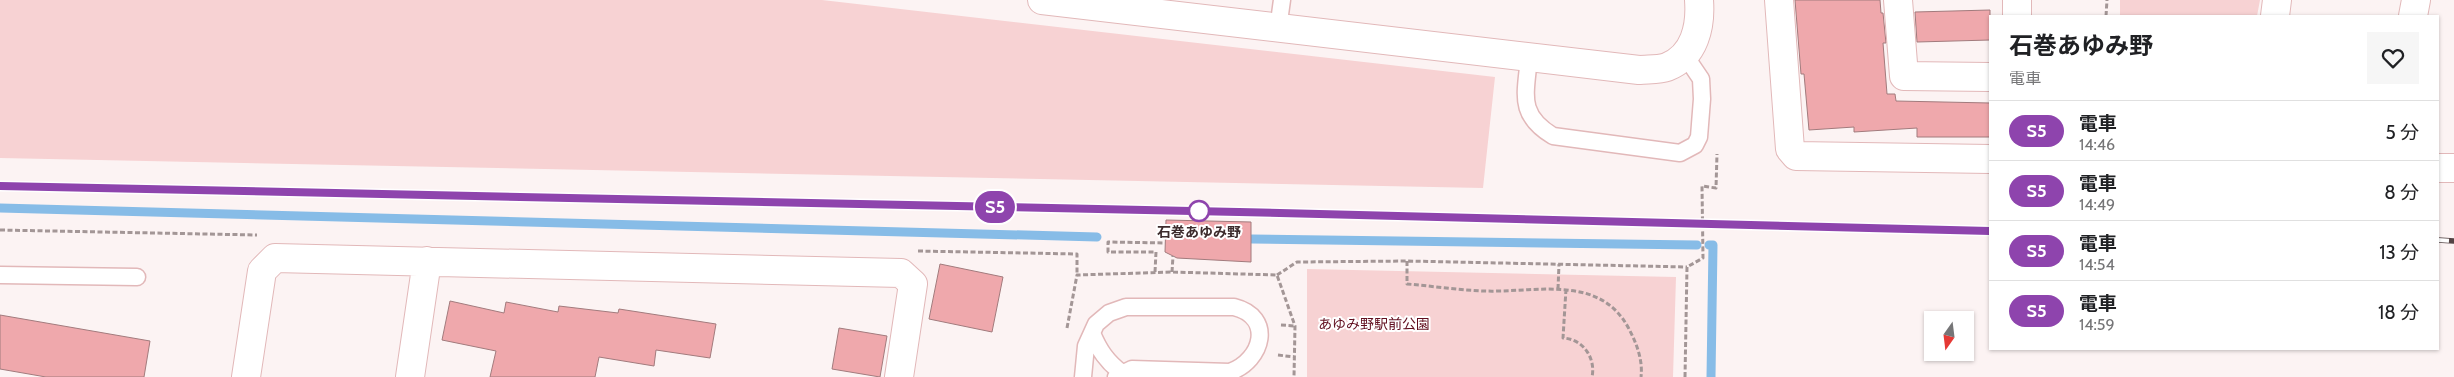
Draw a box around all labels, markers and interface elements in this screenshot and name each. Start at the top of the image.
text: 石巻あゆみ野 [2009,31,2153,60]
button: heart [2367,32,2419,84]
text: 電車 [2009,69,2041,88]
text: 電車 [2079,112,2117,135]
text: S5 [2026,120,2047,142]
text: 5 分 [2385,121,2419,144]
text: 14:46 [2079,135,2115,154]
text: 電車 [2079,172,2117,195]
text: S5 [2026,180,2047,202]
text: 8 分 [2384,181,2419,204]
line badge: S5 [972,191,1018,223]
text: 14:49 [2079,195,2115,214]
text: S5 [985,196,1005,218]
marker: 石巻あゆみ野 [1188,200,1210,222]
place label: 石巻あゆみ野 [1157,223,1241,241]
text: 電車 [2079,232,2117,255]
text: S5 [2026,240,2047,262]
text: 13 分 [2379,241,2419,264]
text: 14:54 [2079,255,2115,274]
text: 電車 [2079,292,2117,315]
text: S5 [2026,300,2047,322]
text: 18 分 [2378,301,2419,324]
north arrow [1924,311,1974,361]
map controls [1924,311,1974,361]
park label: あゆみ野駅前公園 [1318,315,1430,333]
text: 14:59 [2079,315,2115,334]

